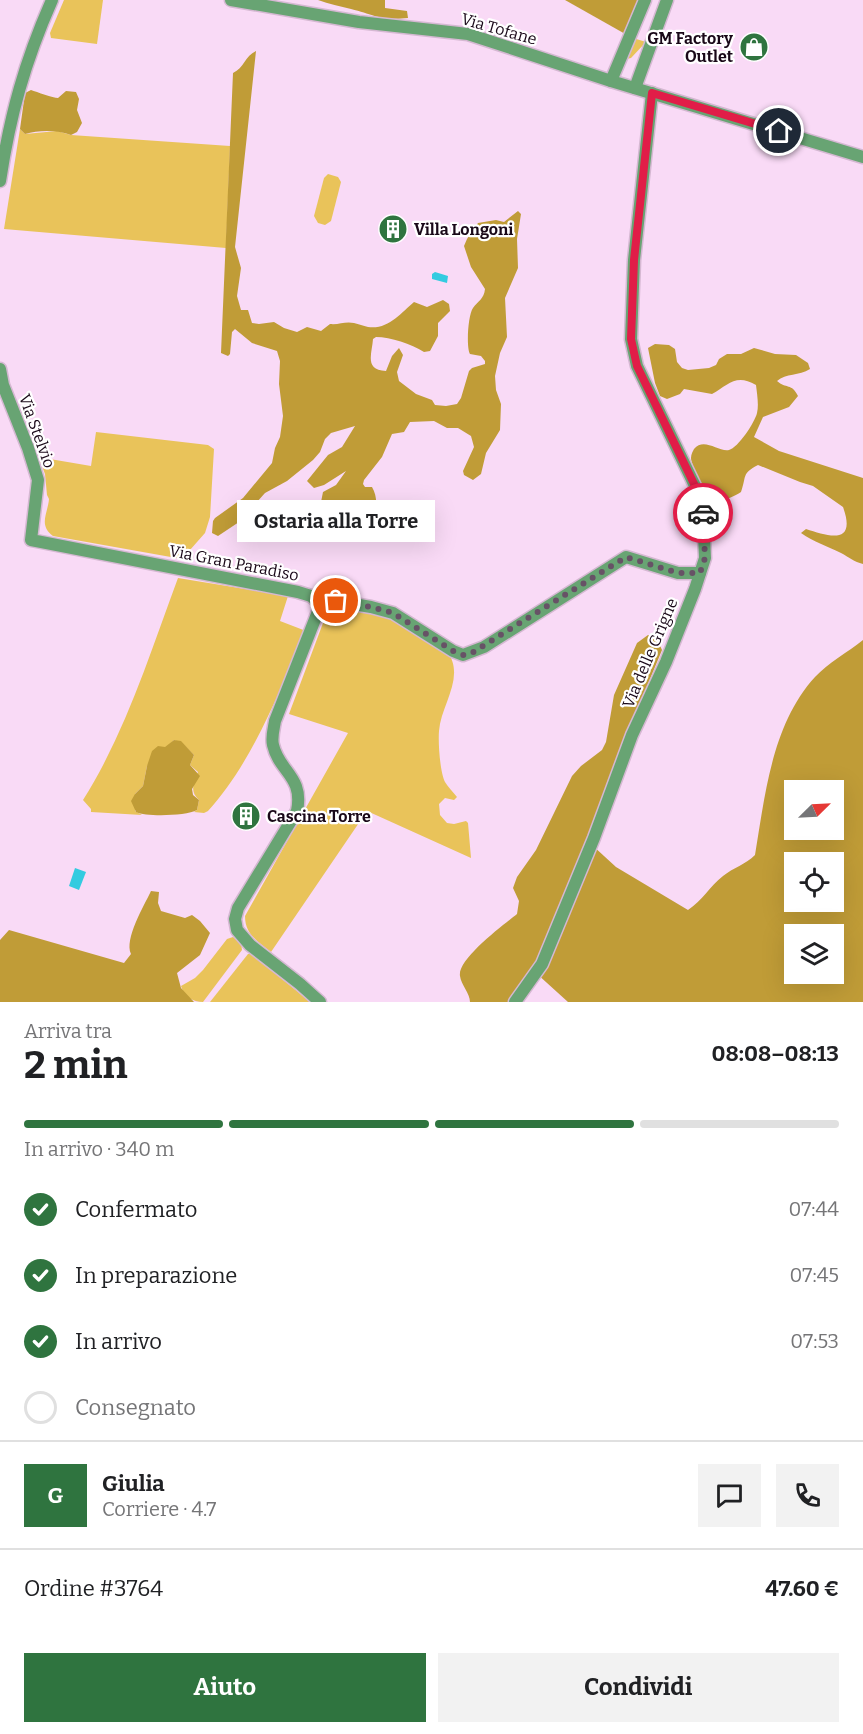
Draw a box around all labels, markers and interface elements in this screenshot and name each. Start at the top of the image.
street label: Via Tofane [459,9,539,49]
place label: GM Factory Outlet [647,29,734,66]
shop icon: GM Factory Outlet [738,31,770,63]
pin [753,105,804,156]
icon: home [762,114,795,147]
building icon: Villa Longoni [377,213,409,245]
place label: Villa Longoni [414,220,513,239]
street label: Via Stelvio [15,391,59,471]
courier [673,483,733,543]
icon: car [687,497,720,530]
callout: Ostaria alla Torre [237,499,435,541]
text: Ostaria alla Torre [254,509,418,533]
street label: Via Gran Paradiso [168,541,300,585]
pin [310,575,361,626]
icon: bag [319,584,352,617]
street label: Via delle Grigne [618,595,682,711]
north arrow [784,780,844,840]
map controls [784,780,844,984]
building icon: Cascina Torre [230,800,262,832]
place label: Cascina Torre [267,807,371,826]
button: locate [784,852,844,912]
button: layers [784,924,844,984]
text: Arriva tra [24,1019,112,1043]
text: 08:08–08:13 [712,1040,839,1067]
text: 2 min [24,1042,128,1088]
text: In arrivo · 340 m [24,1137,174,1161]
icon: check [24,1193,57,1226]
text: Confermato [75,1196,197,1223]
text: 07:44 [788,1197,839,1221]
icon: check [24,1259,57,1292]
text: In preparazione [75,1262,237,1289]
text: 07:45 [790,1263,839,1287]
icon: check [24,1325,57,1358]
text: In arrivo [75,1328,162,1355]
text: 07:53 [790,1329,839,1353]
text: Consegnato [75,1394,196,1421]
button: chat [698,1464,761,1527]
button: phone [776,1464,839,1527]
text: Giulia [102,1470,165,1497]
text: G [48,1482,63,1509]
text: Corriere · 4.7 [102,1497,216,1521]
text: Ordine #3764 [24,1575,163,1602]
text: 47.60 € [765,1575,839,1602]
button: Aiuto [24,1653,426,1722]
button: Condividi [438,1653,839,1722]

